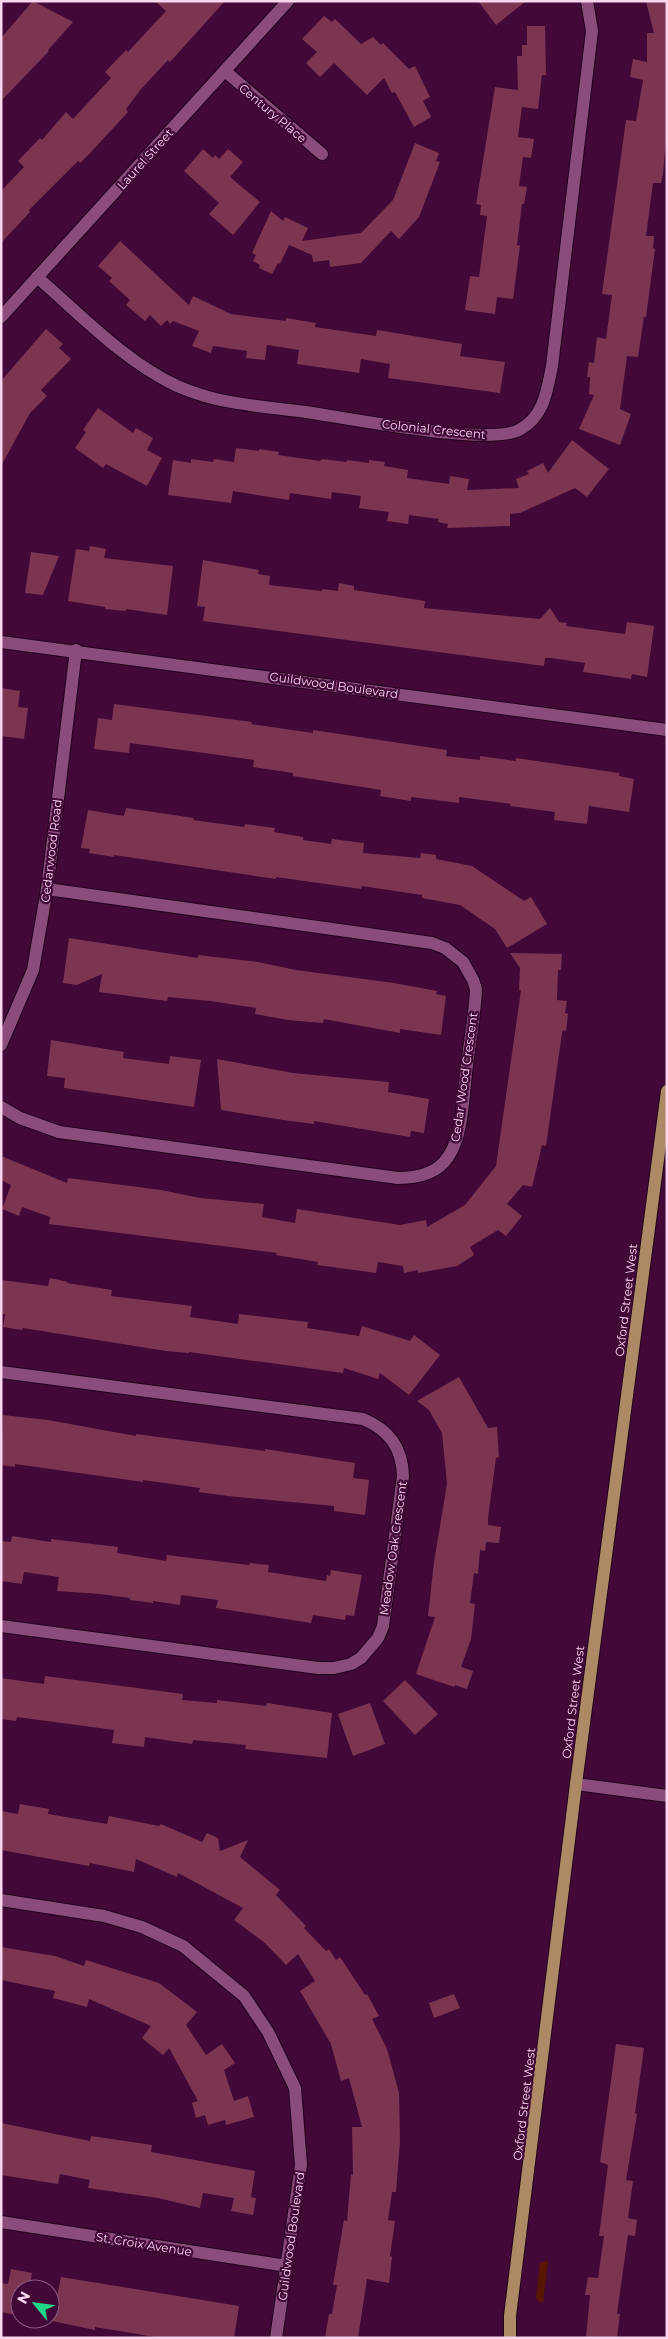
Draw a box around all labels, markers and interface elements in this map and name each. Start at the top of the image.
street label: Century Place [236,80,310,146]
street label: Laurel Street [114,125,176,193]
street label: Colonial Crescent [381,416,487,442]
street label: Guildwood Boulevard [269,669,399,701]
street label: Cedarwood Road [37,799,65,903]
street label: Cedar Wood Crescent [447,1011,481,1143]
street label: Oxford Street West [612,1242,640,1357]
street label: Meadow Oak Crescent [376,1480,410,1616]
street label: Oxford Street West [559,1644,587,1759]
street label: Oxford Street West [510,2046,538,2161]
street label: Guildwood Boulevard [275,2171,307,2301]
street label: St. Croix Avenue [95,2229,193,2259]
north arrow [10,2279,60,2329]
text: N [13,2288,34,2307]

